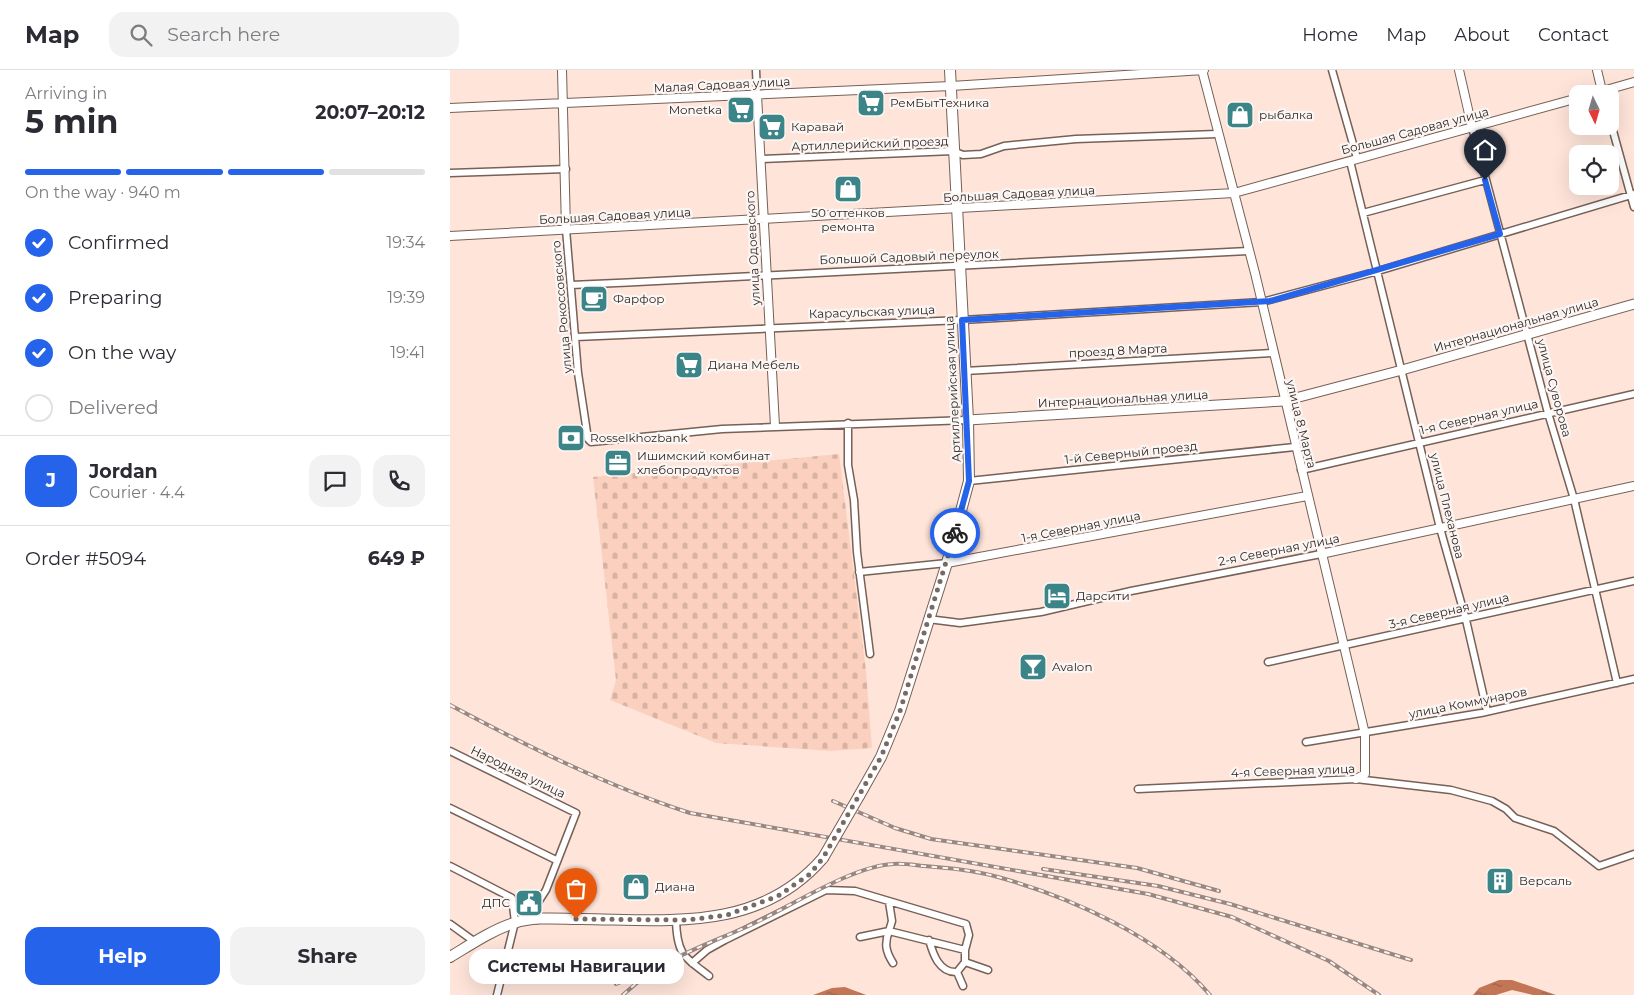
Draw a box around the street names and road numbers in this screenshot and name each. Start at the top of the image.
street label: Малая Садовая улица [653,73,791,96]
street label: Большая Садовая улица [1339,104,1490,157]
street label: Артиллерийский проезд [791,133,949,154]
street label: Большая Садовая улица [943,182,1095,205]
street label: улица Одоевского [742,190,763,307]
street label: Большая Садовая улица [539,204,691,227]
street label: улица Рокоссовского [548,240,575,375]
street label: Большой Садовый переулок [819,246,999,267]
street label: Интернациональная улица [1432,294,1600,355]
street label: Карасульская улица [809,302,935,321]
street label: Артиллерийская улица [941,315,964,463]
street label: улица Суворова [1534,336,1575,439]
street label: проезд 8 Марта [1068,340,1168,361]
street label: улица 8 Марта [1283,377,1320,470]
street label: Интернациональная улица [1037,387,1209,410]
street label: 1-я Северная улица [1418,396,1539,437]
street label: 1-й Северный проезд [1064,438,1198,467]
street label: улица Плеханова [1427,450,1468,560]
street label: 1-я Северная улица [1020,508,1142,545]
street label: 2-я Северная улица [1217,530,1341,569]
street label: 3-я Северная улица [1387,589,1511,632]
street label: улица Коммунаров [1406,684,1528,722]
street label: Народная улица [468,742,568,801]
street label: 4-я Северная улица [1231,761,1355,780]

